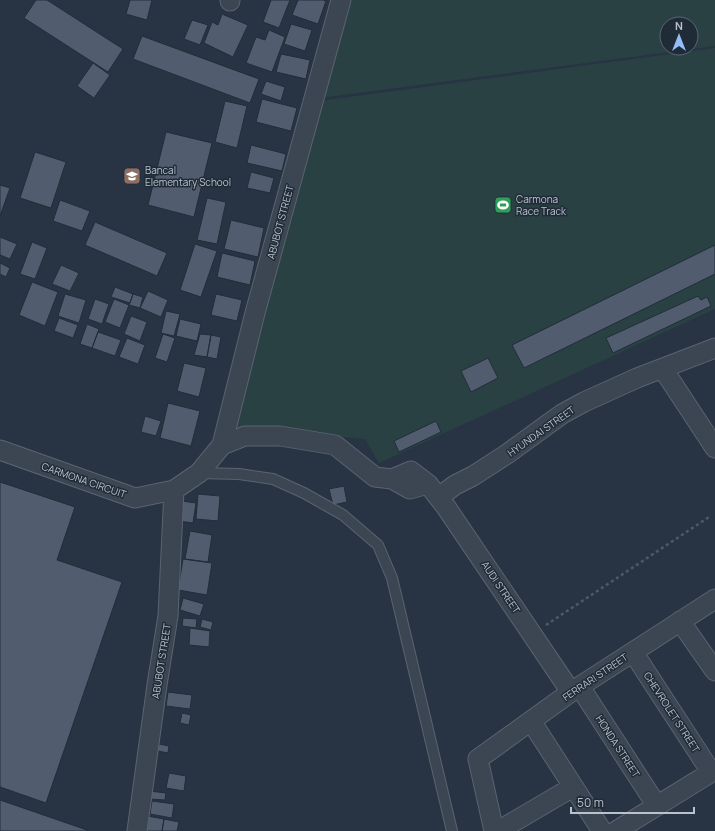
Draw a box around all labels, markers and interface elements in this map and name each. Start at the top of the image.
north arrow [659,16,699,56]
text: N [675,18,683,33]
place label: Bancal Elementary School [145,163,231,189]
school or university icon: Bancal Elementary School [122,166,142,186]
street label: ABUBOT STREET [263,183,297,261]
place label: Carmona Race Track [516,192,567,218]
sports icon: Carmona Race Track [493,195,513,215]
street label: HYUNDAI STREET [505,403,578,459]
street label: CARMONA CIRCUIT [40,459,128,501]
street label: AUDI STREET [478,558,524,616]
street label: ABUBOT STREET [148,622,174,700]
street label: FERRARI STREET [560,650,630,704]
street label: CHEVROLET STREET [641,669,703,755]
street label: HONDA STREET [593,712,643,780]
scale bar [571,789,694,815]
text: 50 m [577,794,604,811]

